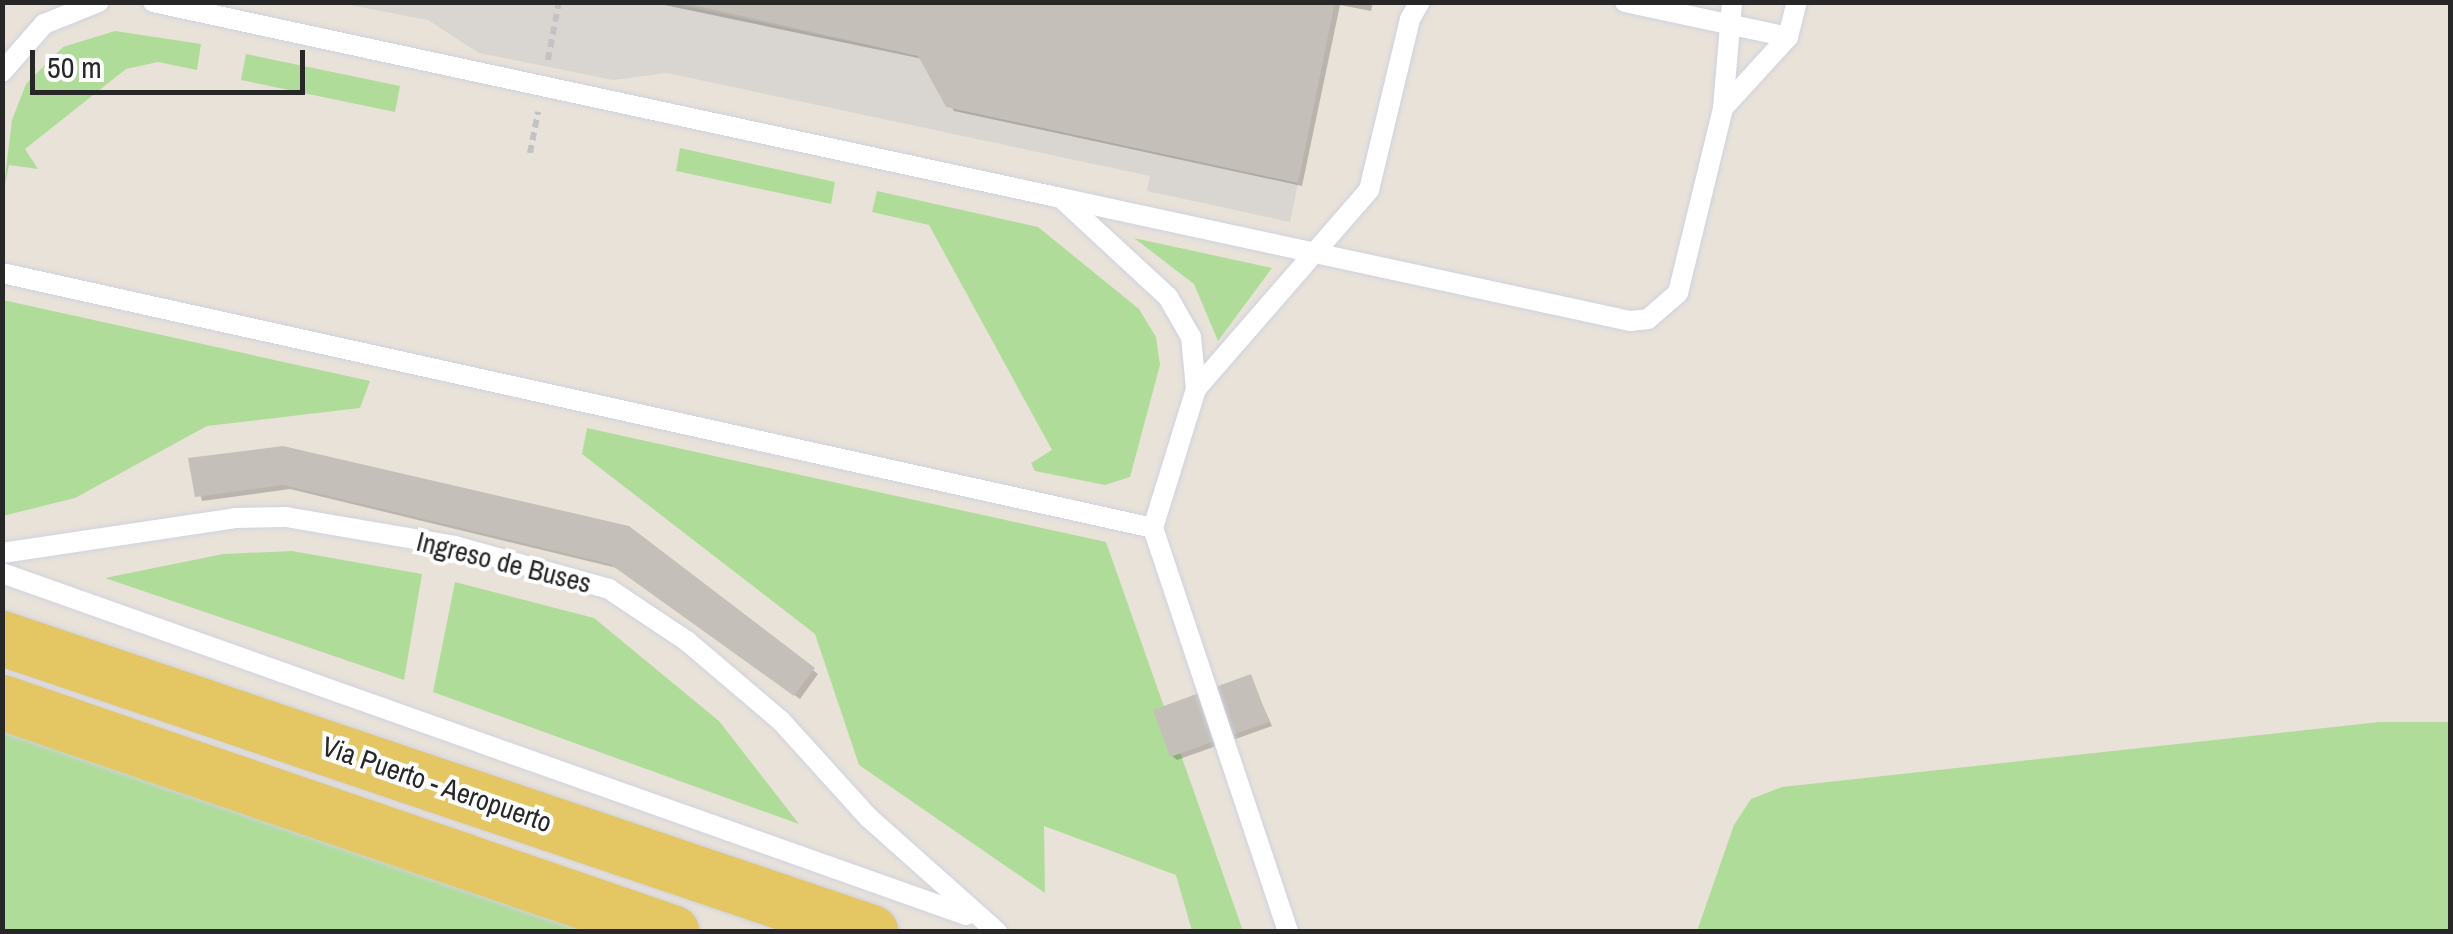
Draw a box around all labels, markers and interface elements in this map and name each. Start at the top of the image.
scale bar [35,30,310,92]
text: 50 m [47,47,102,87]
street label: Ingreso de Buses [413,524,595,600]
street label: Via Puerto - Aeropuerto [317,729,557,839]

